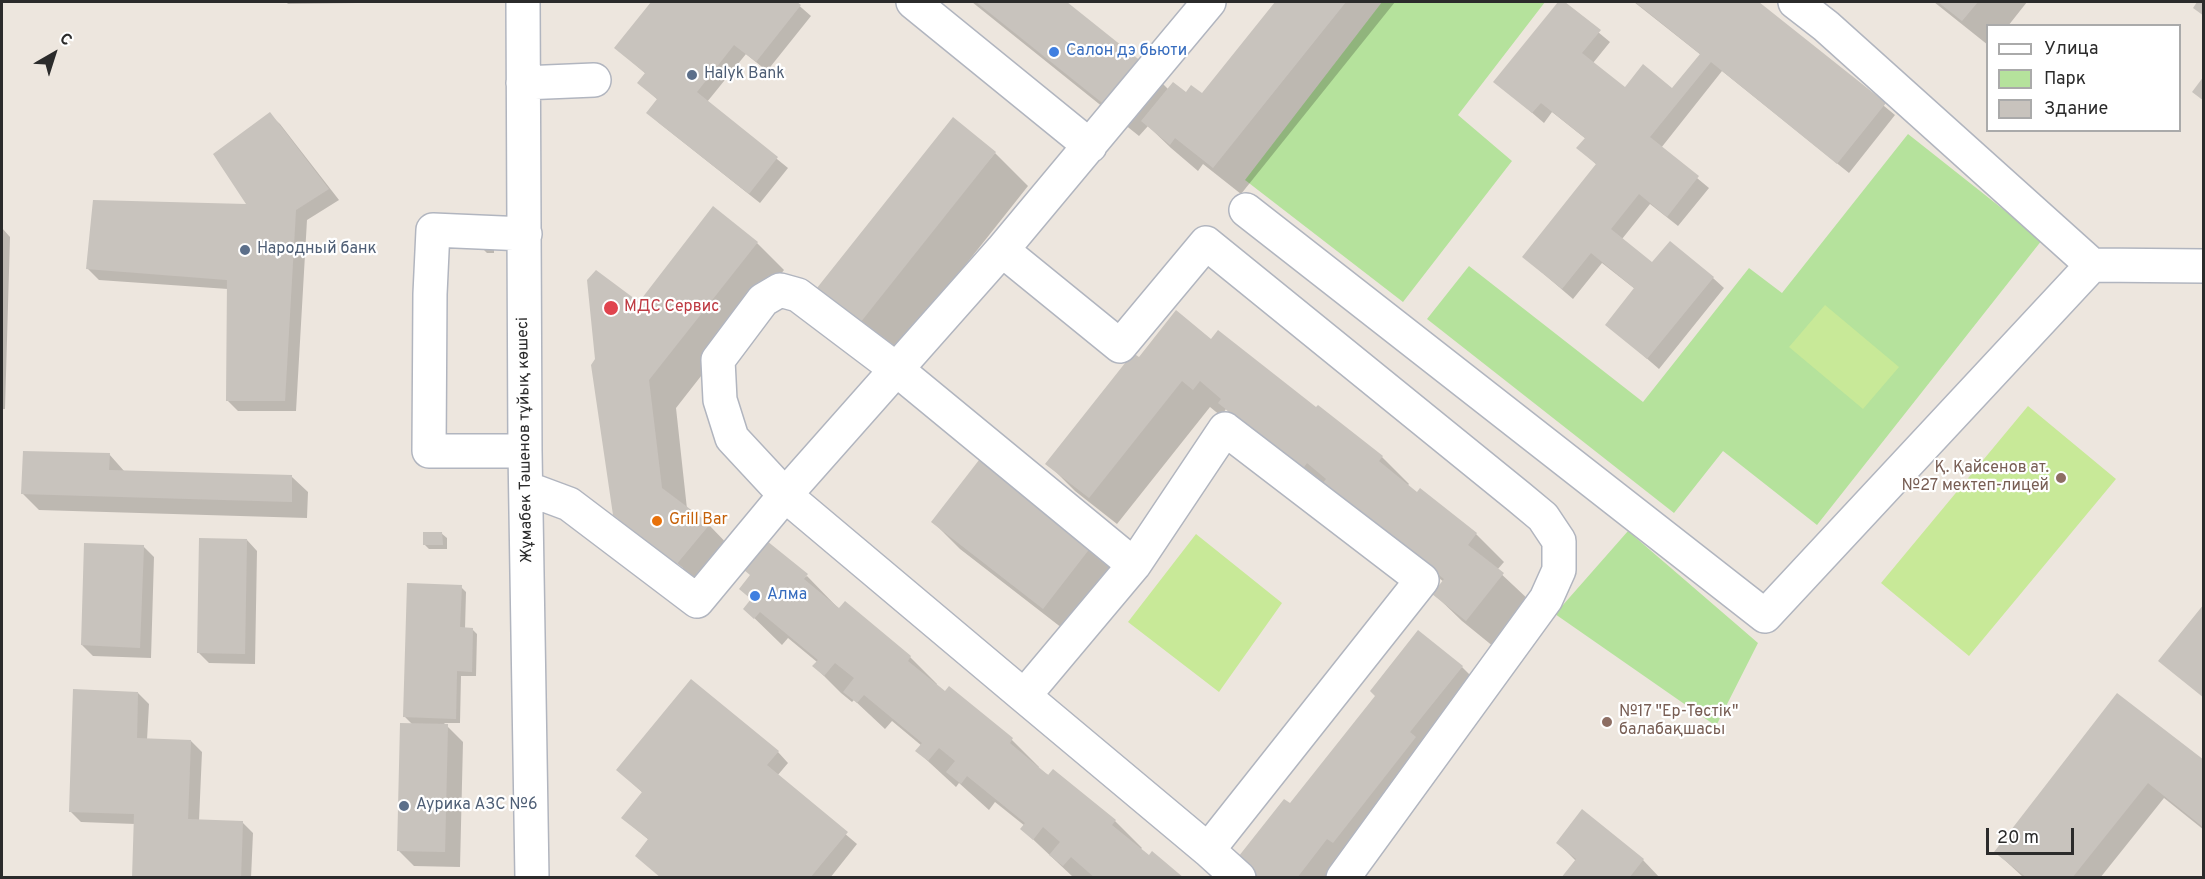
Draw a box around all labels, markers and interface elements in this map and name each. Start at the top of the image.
north arrow [24,24,84,84]
legend [1986,24,2181,132]
text: С [55,29,76,51]
text: Улица [2044,38,2098,61]
place label: Салон дэ бьюти [1066,42,1187,62]
marker: Салон дэ бьюти [1047,45,1061,59]
place label: Halyk Bank [704,65,785,85]
marker: Halyk Bank [685,68,699,82]
text: Парк [2044,68,2086,91]
text: Здание [2044,98,2108,121]
place label: Народный банк [257,240,377,260]
marker: Народный банк [238,243,252,257]
place label: МДС Сервис [624,298,719,318]
marker: МДС Сервис [602,299,620,317]
street label: Жұмабек Тәшенов тұйық көшесі [514,317,538,563]
place label: Қ. Қайсенов ат. №27 мектеп-лицей [1902,459,2049,497]
marker: Қ. Қайсенов ат. №27 мектеп-лицей [2054,471,2068,485]
place label: Grill Bar [669,511,728,531]
marker: Grill Bar [650,514,664,528]
place label: Алма [767,586,807,606]
marker: Алма [748,589,762,603]
place label: №17 "Ер-Төстік" балабақшасы [1619,703,1738,741]
marker: №17 "Ер-Төстік" балабақшасы [1600,715,1614,729]
place label: Аурика АЗС №6 [416,796,538,816]
marker: Аурика АЗС №6 [397,799,411,813]
scale bar [1989,816,2078,854]
text: 20 m [1997,827,2039,850]

